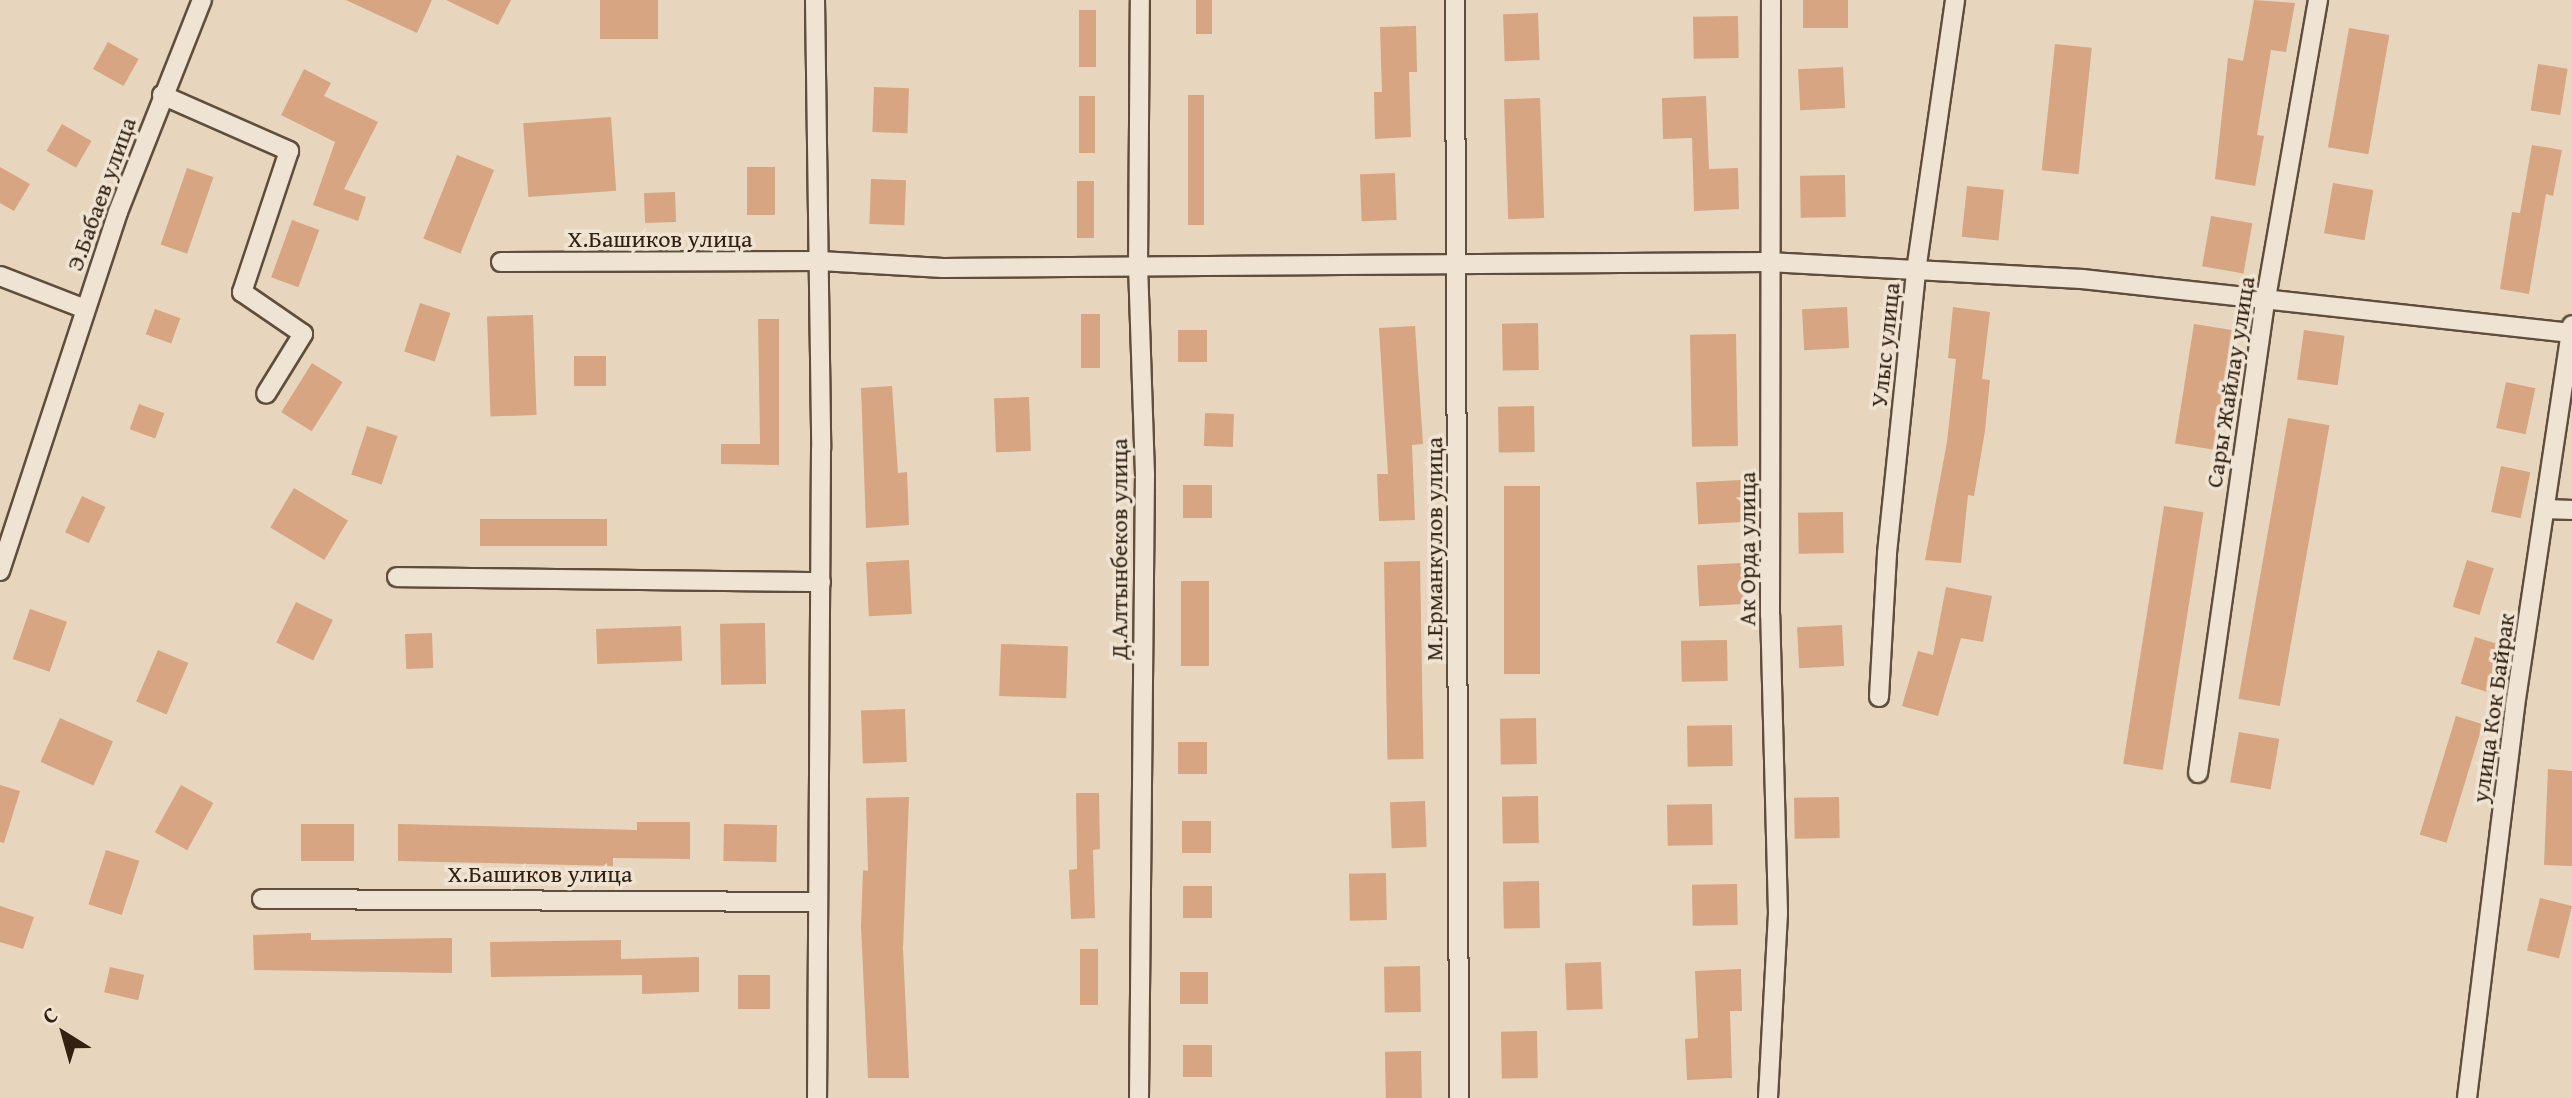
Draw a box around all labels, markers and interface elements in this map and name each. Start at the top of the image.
street label: Э.Бабаев улица [60,113,142,275]
street label: Х.Башиков улица [568,225,752,253]
street label: Сары Жайлау улица [2199,274,2261,490]
street label: Улыс улица [1864,281,1906,409]
street label: М.Ерманкулов улица [1420,437,1448,661]
street label: Д.Алтынбеков улица [1105,438,1133,660]
street label: Ак Орда улица [1733,472,1761,626]
street label: улица Кок Байрак [2465,611,2521,805]
street label: Х.Башиков улица [448,860,632,888]
north arrow [24,994,104,1074]
text: С [35,998,64,1031]

